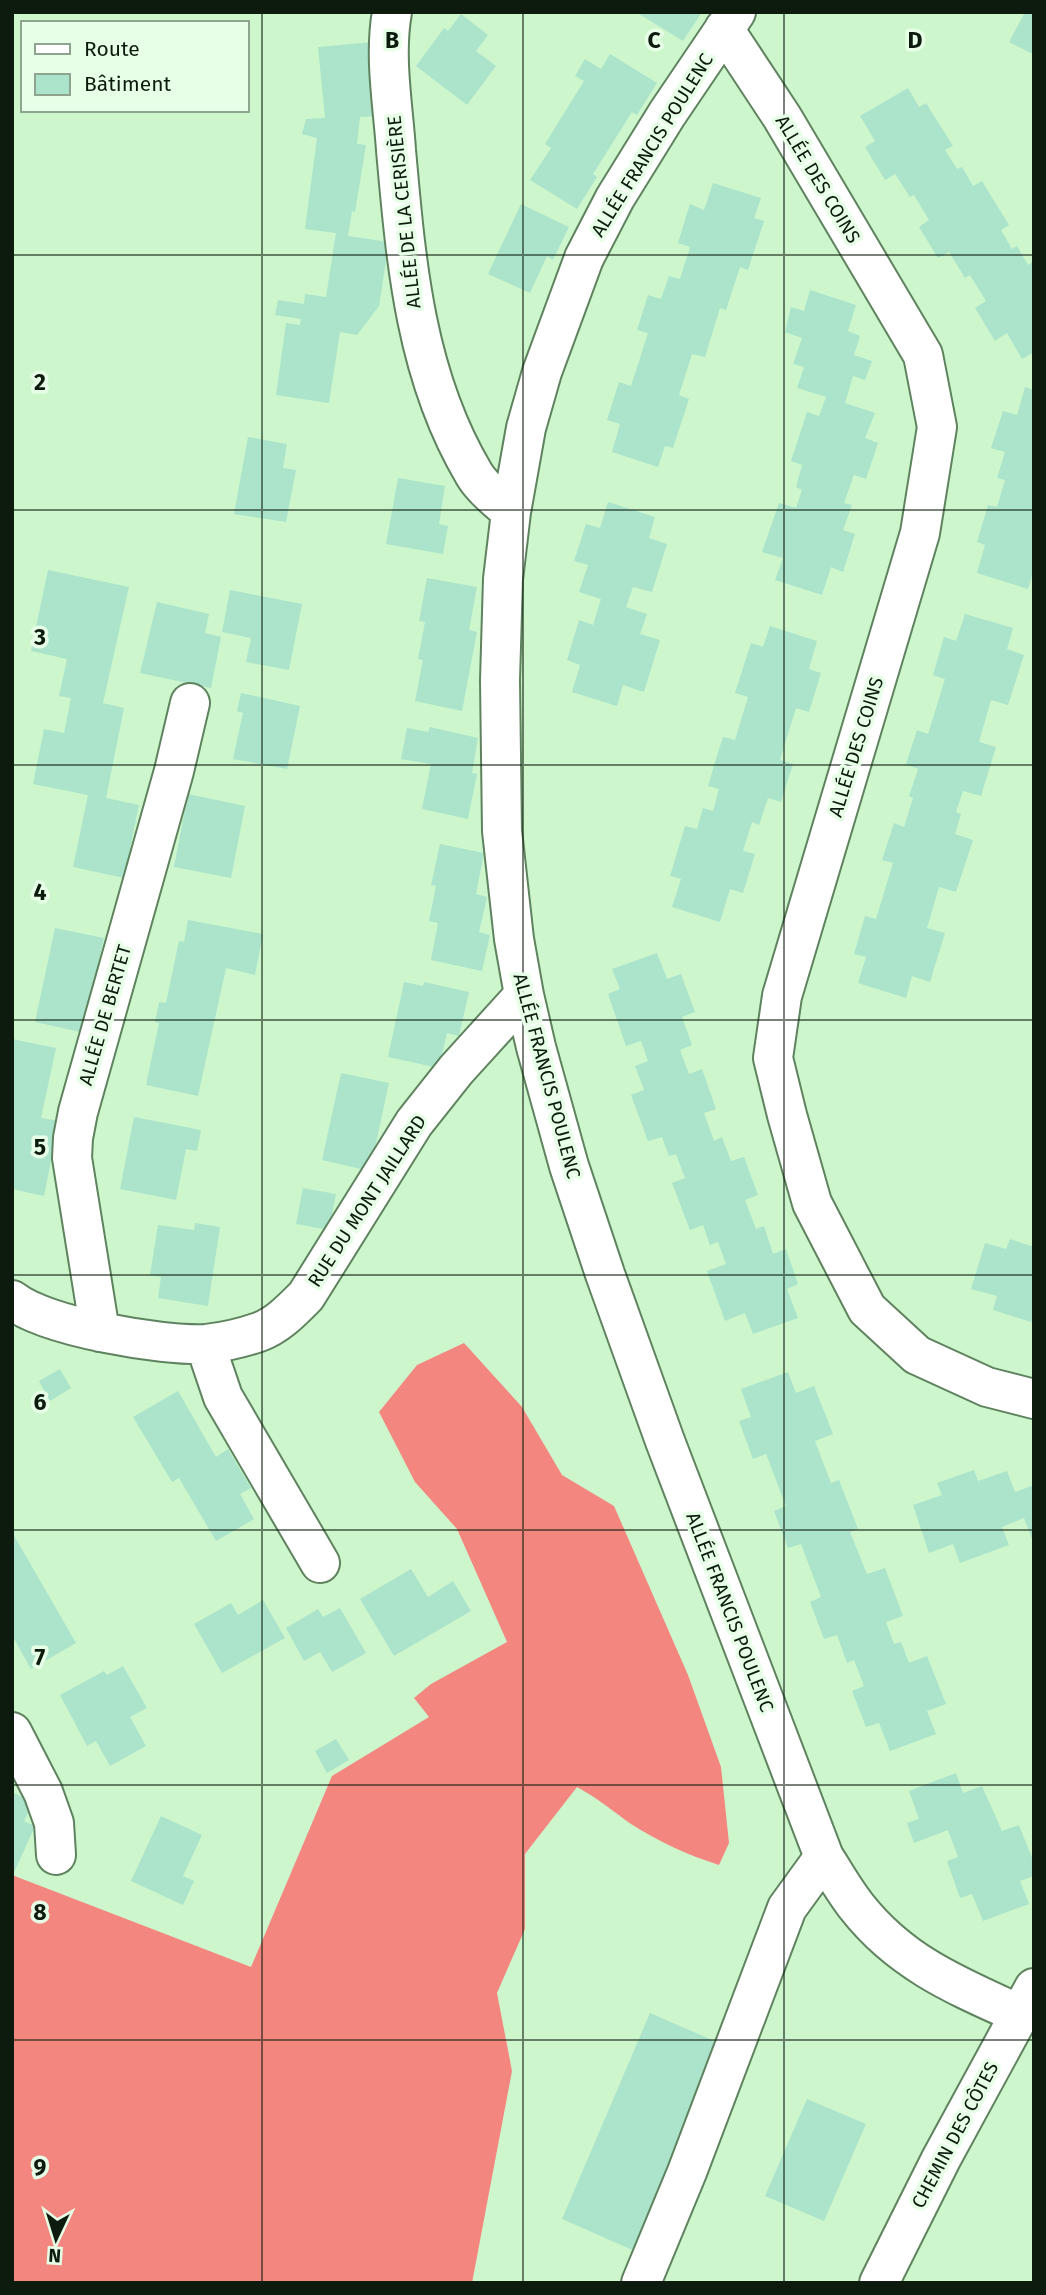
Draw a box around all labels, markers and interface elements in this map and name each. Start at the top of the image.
legend [21,21,248,112]
text: B [385,26,399,54]
text: C [647,26,661,54]
text: D [908,26,923,54]
text: Route [84,36,140,62]
street label: ALLÉE FRANCIS POULENC [586,49,718,241]
text: Bâtiment [84,71,171,97]
street label: ALLÉE DES COINS [771,111,865,247]
street label: ALLÉE DE LA CERISIÈRE [382,114,426,310]
text: 2 [34,368,46,396]
text: 3 [33,623,46,651]
street label: ALLÉE DES COINS [824,674,888,820]
text: 4 [34,878,47,906]
street label: ALLÉE DE BERTET [74,942,136,1088]
street label: ALLÉE FRANCIS POULENC [509,971,586,1181]
street label: RUE DU MONT JAILLARD [303,1111,431,1291]
text: 5 [34,1133,46,1161]
text: 6 [34,1388,47,1416]
street label: ALLÉE FRANCIS POULENC [681,1509,779,1715]
text: 7 [35,1643,46,1671]
text: 8 [33,1898,47,1926]
street label: CHEMIN DES CÔTES [907,2058,1003,2212]
text: 9 [34,2153,47,2181]
north arrow [21,2204,91,2274]
text: N [48,2244,62,2267]

